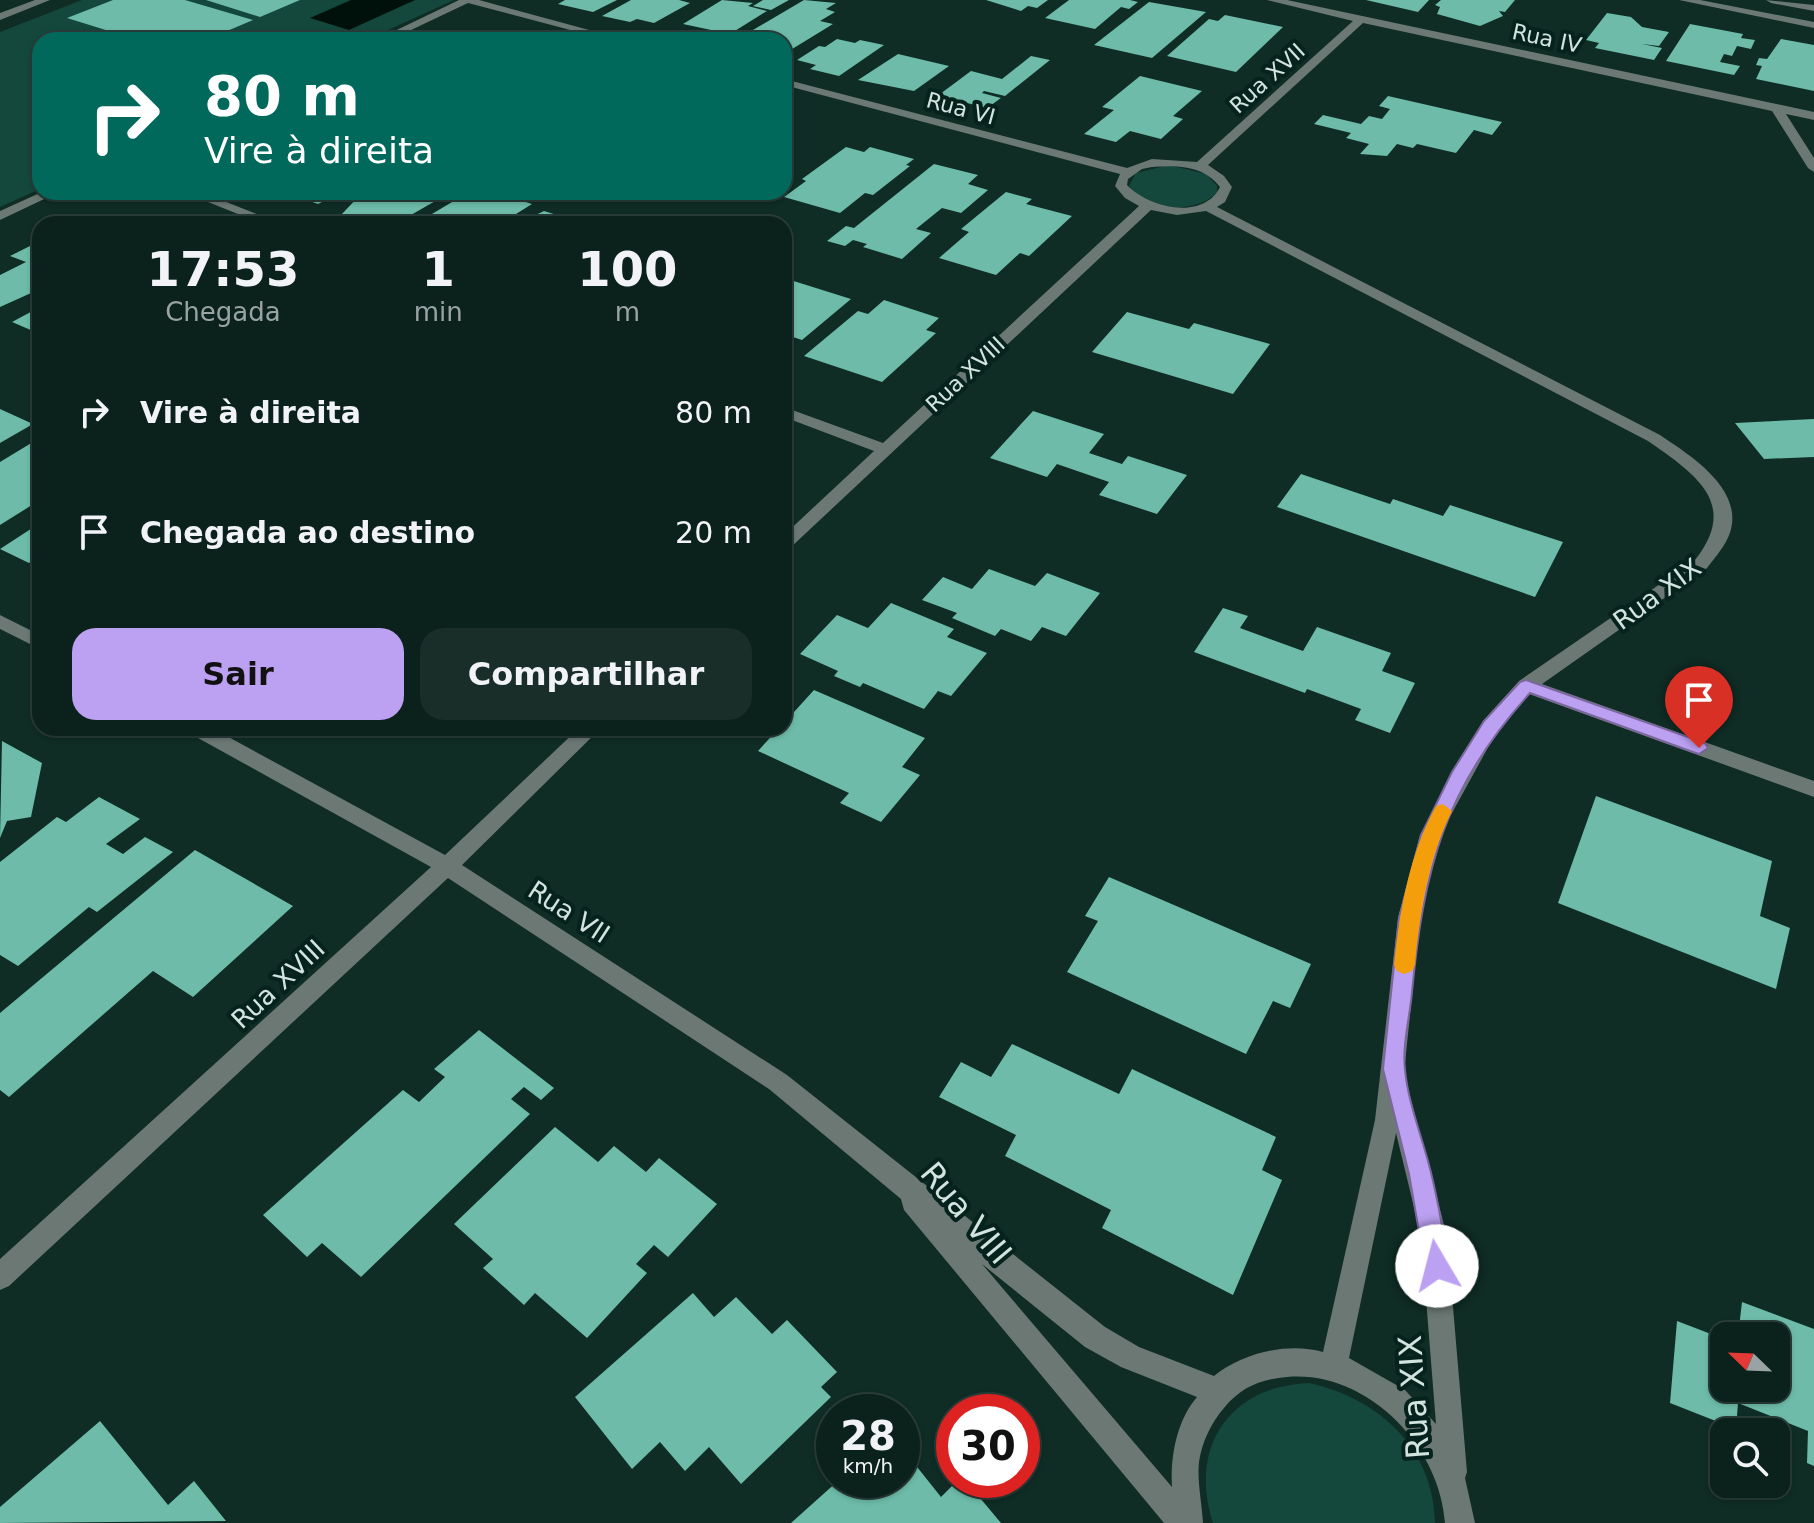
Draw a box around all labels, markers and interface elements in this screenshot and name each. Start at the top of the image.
street label: Rua IV [1510,19,1584,58]
street label: Rua XVII [1225,38,1310,118]
text: 80 m [204,63,360,128]
icon: right [72,64,176,168]
street label: Rua VI [924,87,998,130]
text: Vire à direita [204,130,434,171]
text: 17:53 [146,241,299,297]
text: 1 [422,241,455,297]
text: 100 [577,241,677,297]
text: Chegada [165,297,281,327]
text: min [414,297,463,327]
text: m [615,297,640,327]
street label: Rua XVIII [921,332,1010,417]
icon: right [72,390,116,434]
text: Vire à direita [140,395,361,430]
text: 80 m [675,395,752,430]
icon: arrive [72,510,116,554]
text: Chegada ao destino [140,515,475,550]
text: 20 m [675,515,752,550]
street label: Rua XIX [1607,552,1707,636]
button: Sair [72,628,404,720]
button: Compartilhar [420,628,752,720]
pin [1665,666,1733,748]
icon: arrive [1677,678,1721,722]
street label: Rua VII [523,875,615,949]
street label: Rua XVIII [225,933,331,1035]
street label: Rua VIII [913,1154,1019,1272]
position arrow [1395,1224,1479,1308]
north arrow [1710,1322,1790,1402]
map controls [1710,1322,1790,1498]
street label: Rua XIX [1391,1334,1437,1460]
speed limit sign: 30 [936,1394,1040,1498]
text: 28 [840,1413,896,1459]
button: search [1710,1418,1790,1498]
text: km/h [843,1454,893,1478]

